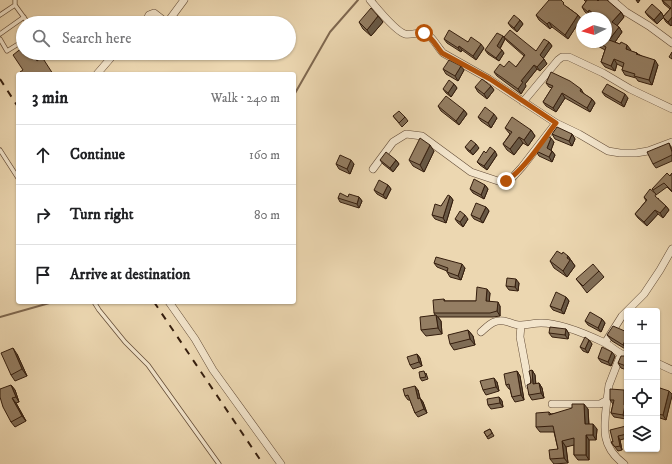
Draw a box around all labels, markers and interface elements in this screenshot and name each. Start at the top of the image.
north arrow [576,12,612,48]
search box [16,16,296,60]
route start [415,24,433,42]
icon: search [30,27,52,49]
text: Search here [62,29,131,48]
text: 3 min [32,87,68,109]
text: Walk · 240 m [211,90,280,106]
icon: ahead [32,144,54,166]
text: Continue [70,145,125,164]
text: 160 m [249,147,280,163]
route end [497,172,515,190]
icon: right [32,204,54,226]
text: Turn right [70,205,133,224]
text: 80 m [254,207,280,223]
icon: arrive [32,264,54,286]
text: Arrive at destination [70,265,190,284]
map controls [624,308,660,452]
button: + [624,308,660,344]
button: − [624,344,660,380]
button: locate [624,380,660,416]
button: layers [624,416,660,452]

